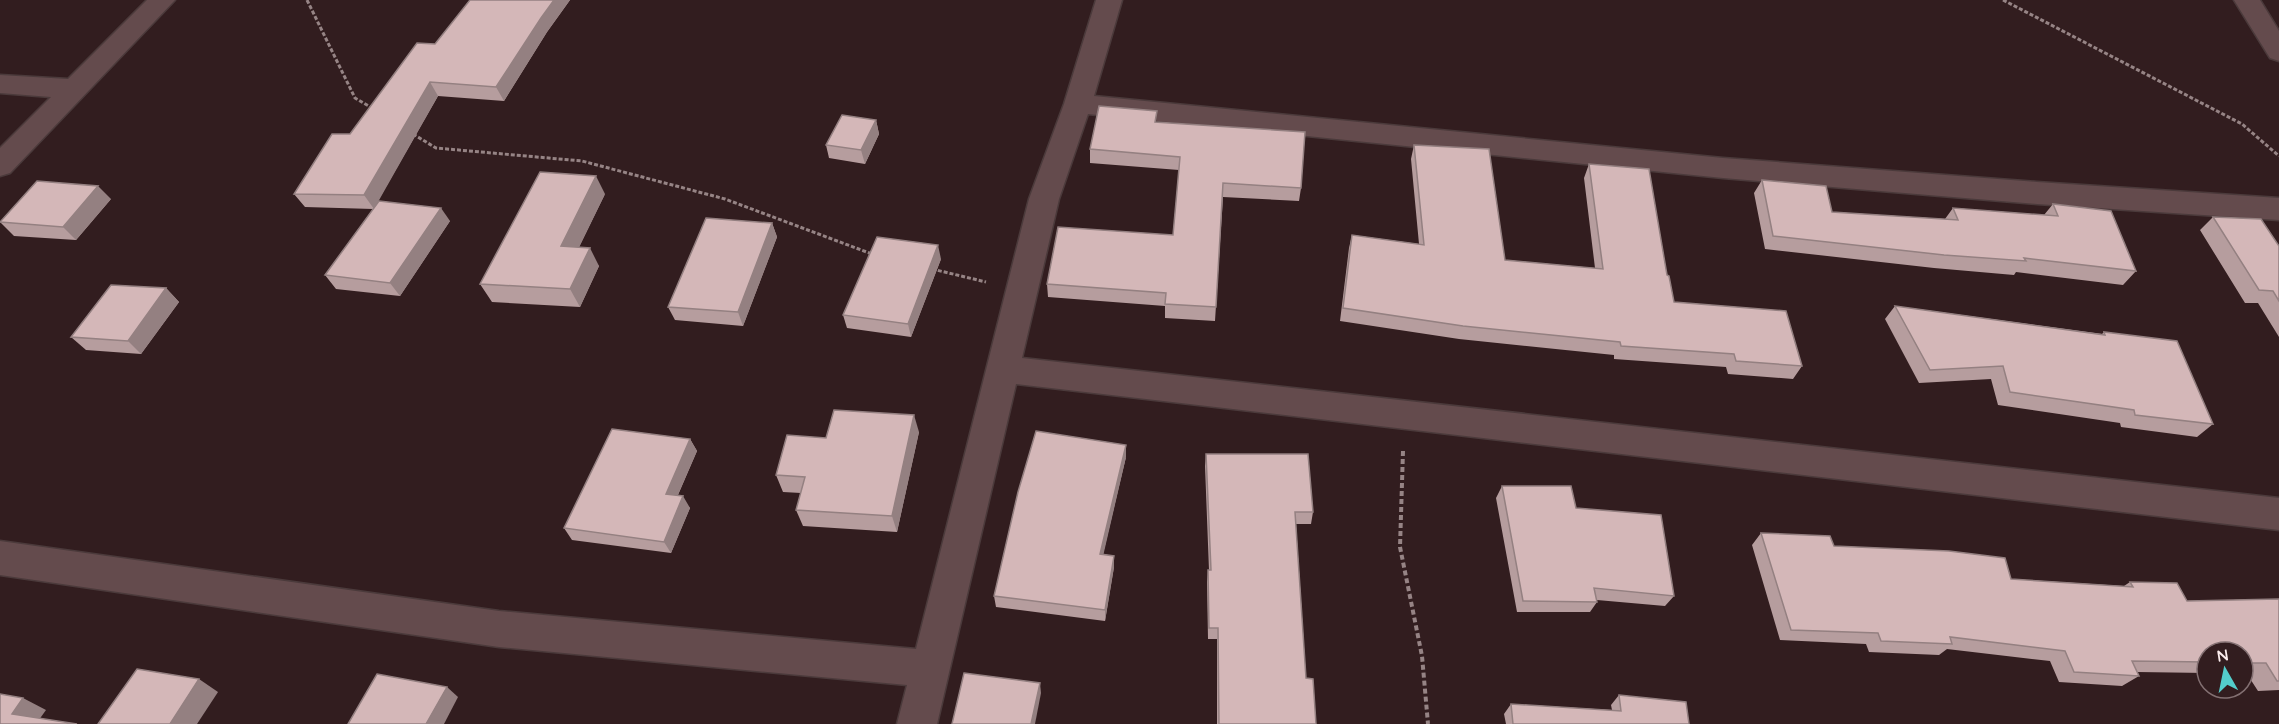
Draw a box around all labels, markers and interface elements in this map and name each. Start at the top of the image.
north arrow [2195,640,2255,700]
text: N [2215,644,2230,666]

